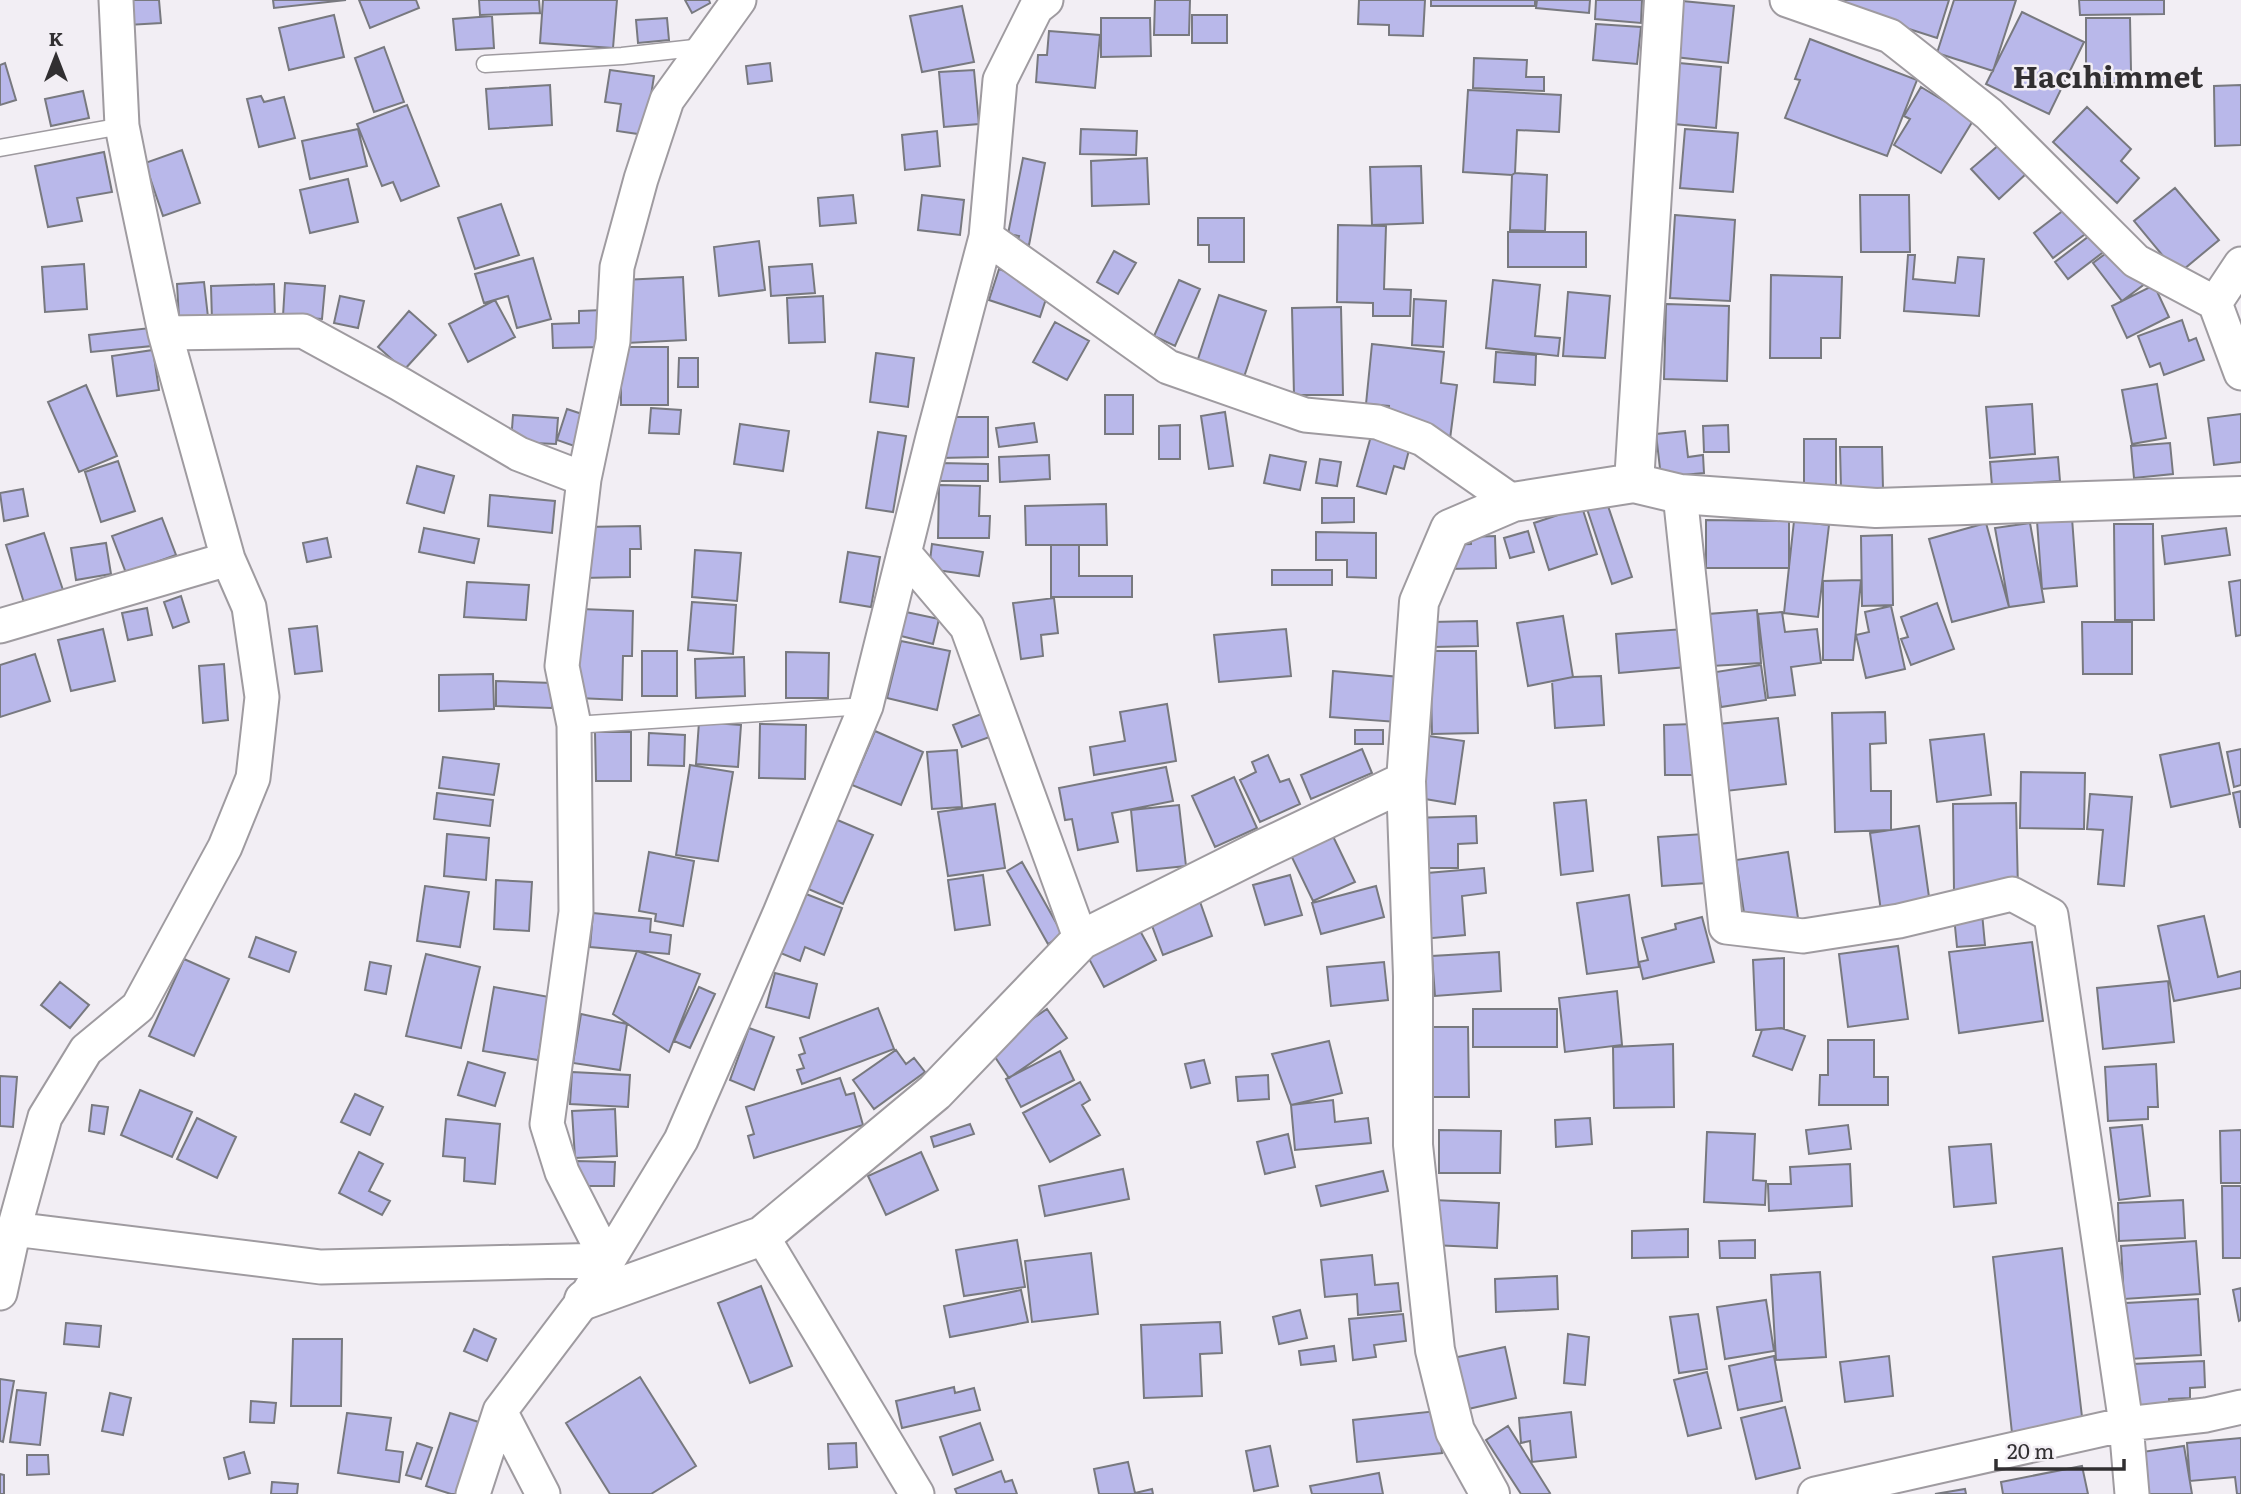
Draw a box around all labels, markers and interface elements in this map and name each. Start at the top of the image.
north arrow [21,21,91,91]
text: K [49,24,64,52]
district label: Hacıhimmet [2013,53,2204,97]
scale bar [1996,1428,2124,1472]
text: 20 m [2007,1434,2054,1465]

